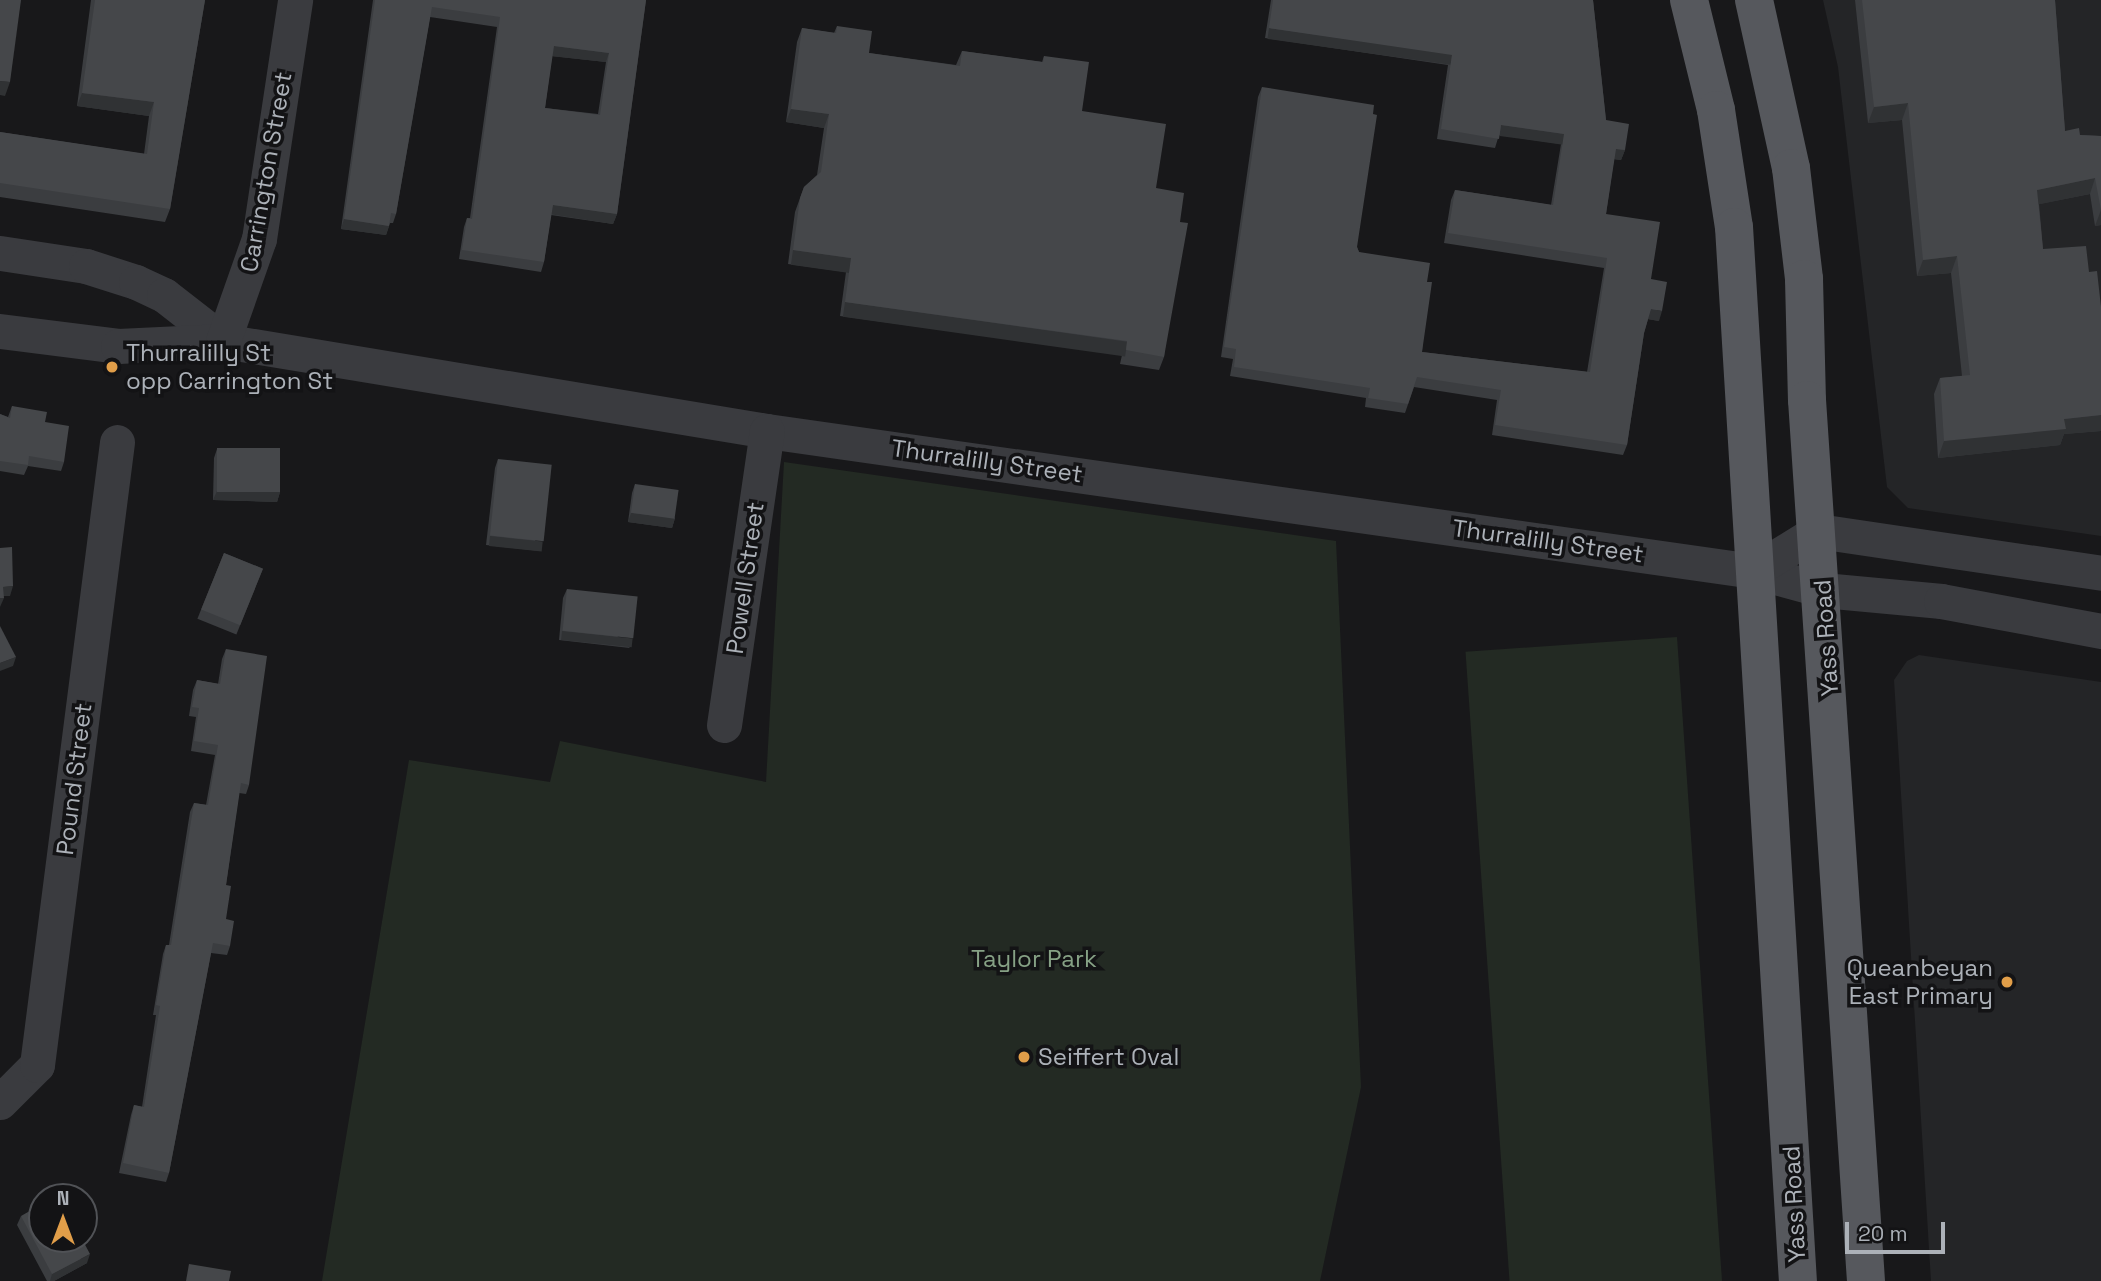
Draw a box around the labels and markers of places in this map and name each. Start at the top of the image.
place label: Thurralilly St opp Carrington St [126,339,333,395]
marker: Thurralilly St opp Carrington St [104,359,120,375]
place label: Queanbeyan East Primary [1847,954,1993,1010]
marker: Queanbeyan East Primary [1999,974,2015,990]
place label: Seiffert Oval [1038,1043,1179,1071]
marker: Seiffert Oval [1016,1049,1032,1065]

